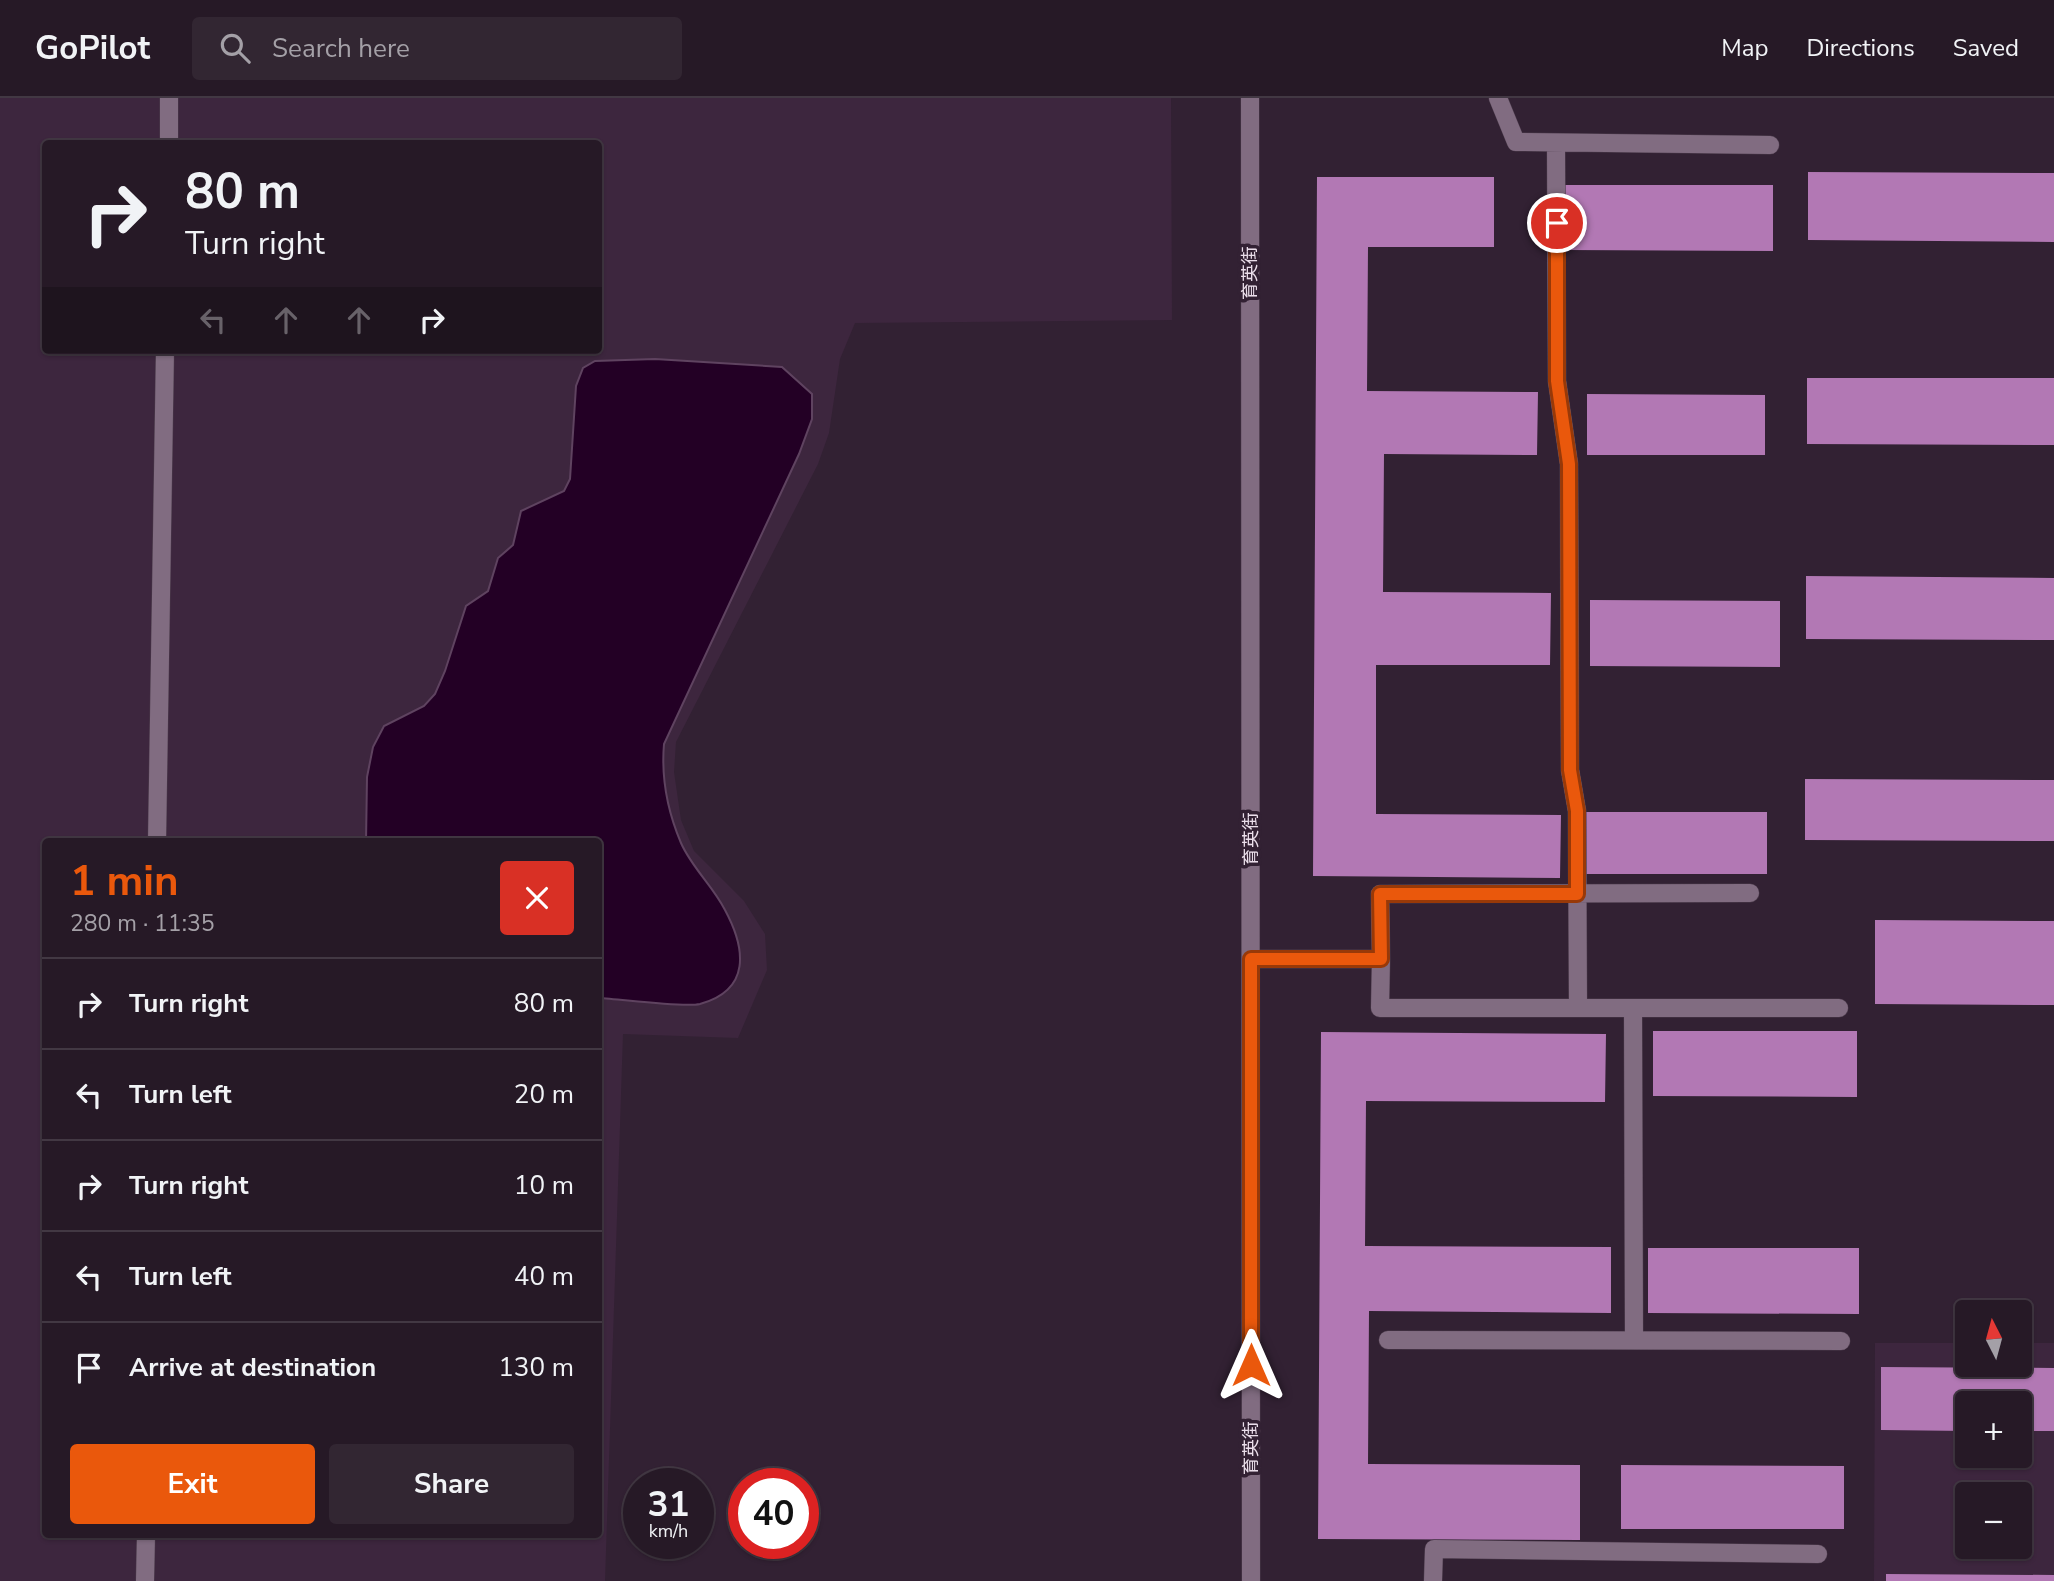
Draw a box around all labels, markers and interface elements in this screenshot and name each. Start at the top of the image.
search box [192,17,682,80]
text: GoPilot [35,26,150,71]
icon: search [216,29,254,67]
text: Search here [272,31,410,66]
text: Map [1721,32,1768,64]
text: Directions [1806,32,1915,64]
text: Saved [1953,32,2019,64]
text: 80 m [185,158,300,225]
icon: right [70,168,161,259]
pin [1527,193,1587,253]
icon: arrive [1538,204,1576,242]
text: Turn right [185,222,325,265]
street label: 育英街 [1238,246,1262,300]
icon: left [194,301,232,339]
icon: ahead [267,301,305,339]
icon: ahead [340,301,378,339]
icon: right [413,301,451,339]
street label: 育英街 [1239,812,1263,866]
text: 1 min [70,853,179,910]
button: close [500,861,574,935]
text: 280 m · 11:35 [70,908,215,939]
icon: right [70,985,108,1023]
text: Turn right [129,986,248,1021]
text: 80 m [514,986,574,1021]
icon: left [70,1076,108,1114]
text: Turn left [129,1077,232,1112]
text: 20 m [514,1077,574,1112]
icon: right [70,1167,108,1205]
text: Turn right [129,1168,248,1203]
text: 10 m [514,1168,574,1203]
icon: left [70,1258,108,1296]
text: Turn left [129,1259,232,1294]
text: 40 m [514,1259,574,1294]
north arrow [1955,1300,2032,1377]
map controls [1955,1300,2032,1559]
position arrow [1214,1328,1288,1402]
icon: arrive [70,1349,108,1387]
text: Arrive at destination [129,1350,376,1385]
text: 130 m [498,1350,574,1385]
button: + [1955,1391,2032,1468]
street label: 育英街 [1239,1421,1263,1475]
button: Exit [70,1444,315,1524]
button: Share [329,1444,574,1524]
speed limit sign: 40 [728,1468,819,1559]
text: 31 [647,1481,690,1528]
button: − [1955,1482,2032,1559]
text: km/h [649,1519,688,1543]

